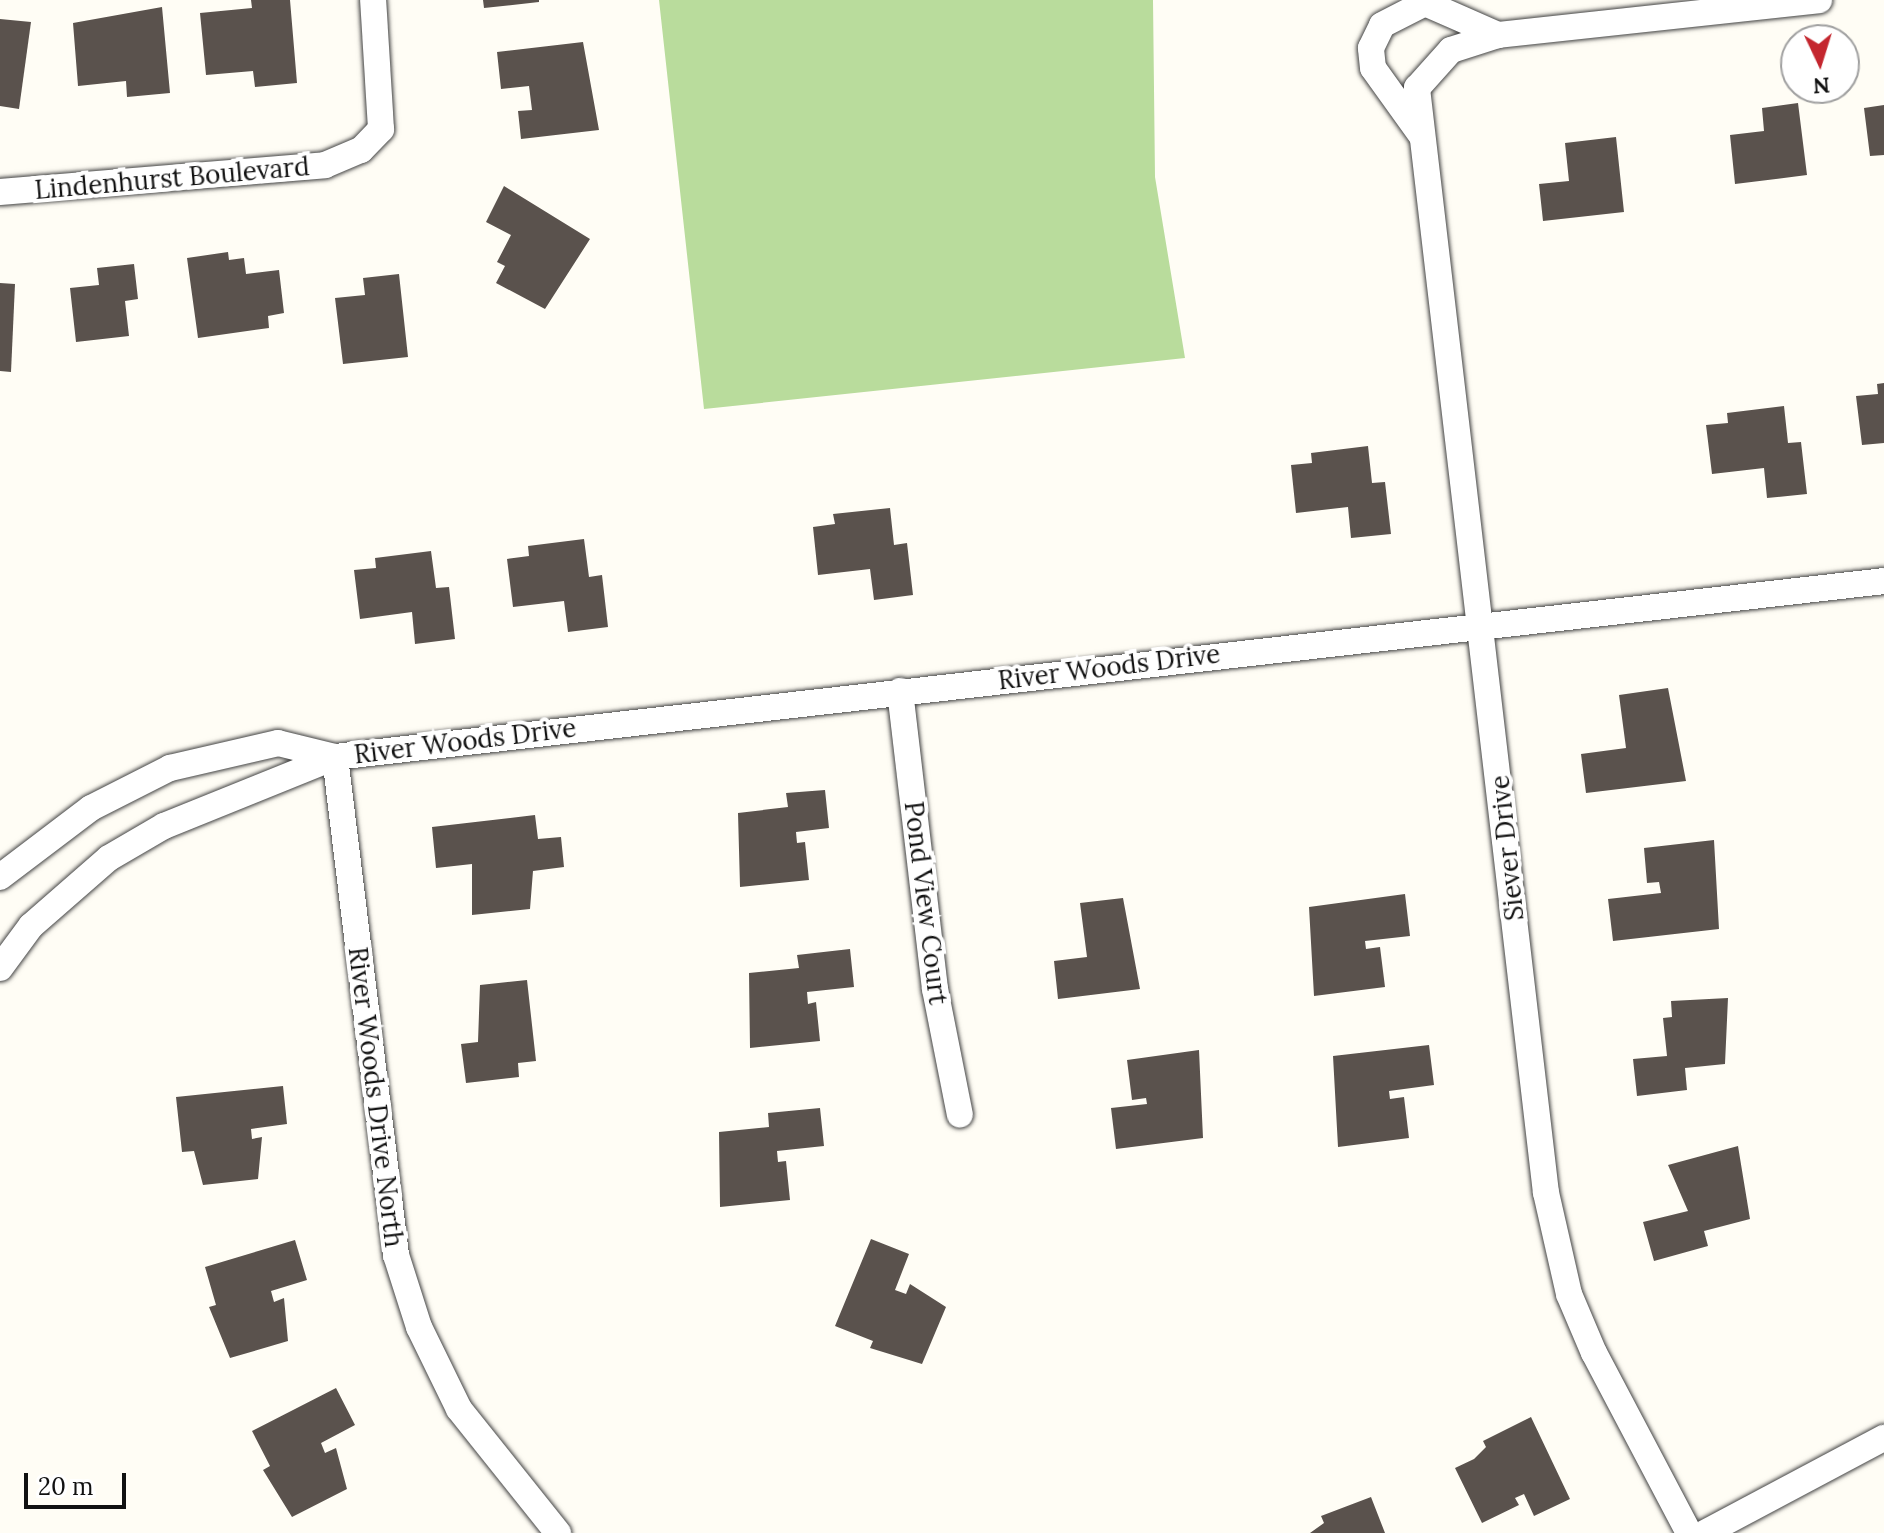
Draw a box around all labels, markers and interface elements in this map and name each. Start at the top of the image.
north arrow [1780,24,1860,104]
text: N [1812,71,1831,101]
street label: Lindenhurst Boulevard [33,150,311,206]
street label: River Woods Drive [996,638,1222,696]
street label: River Woods Drive [352,712,578,770]
street label: Siever Drive [1484,774,1530,922]
street label: Pond View Court [898,799,954,1007]
street label: River Woods Drive North [342,945,410,1249]
scale bar [28,1457,130,1507]
text: 20 m [38,1471,94,1502]

